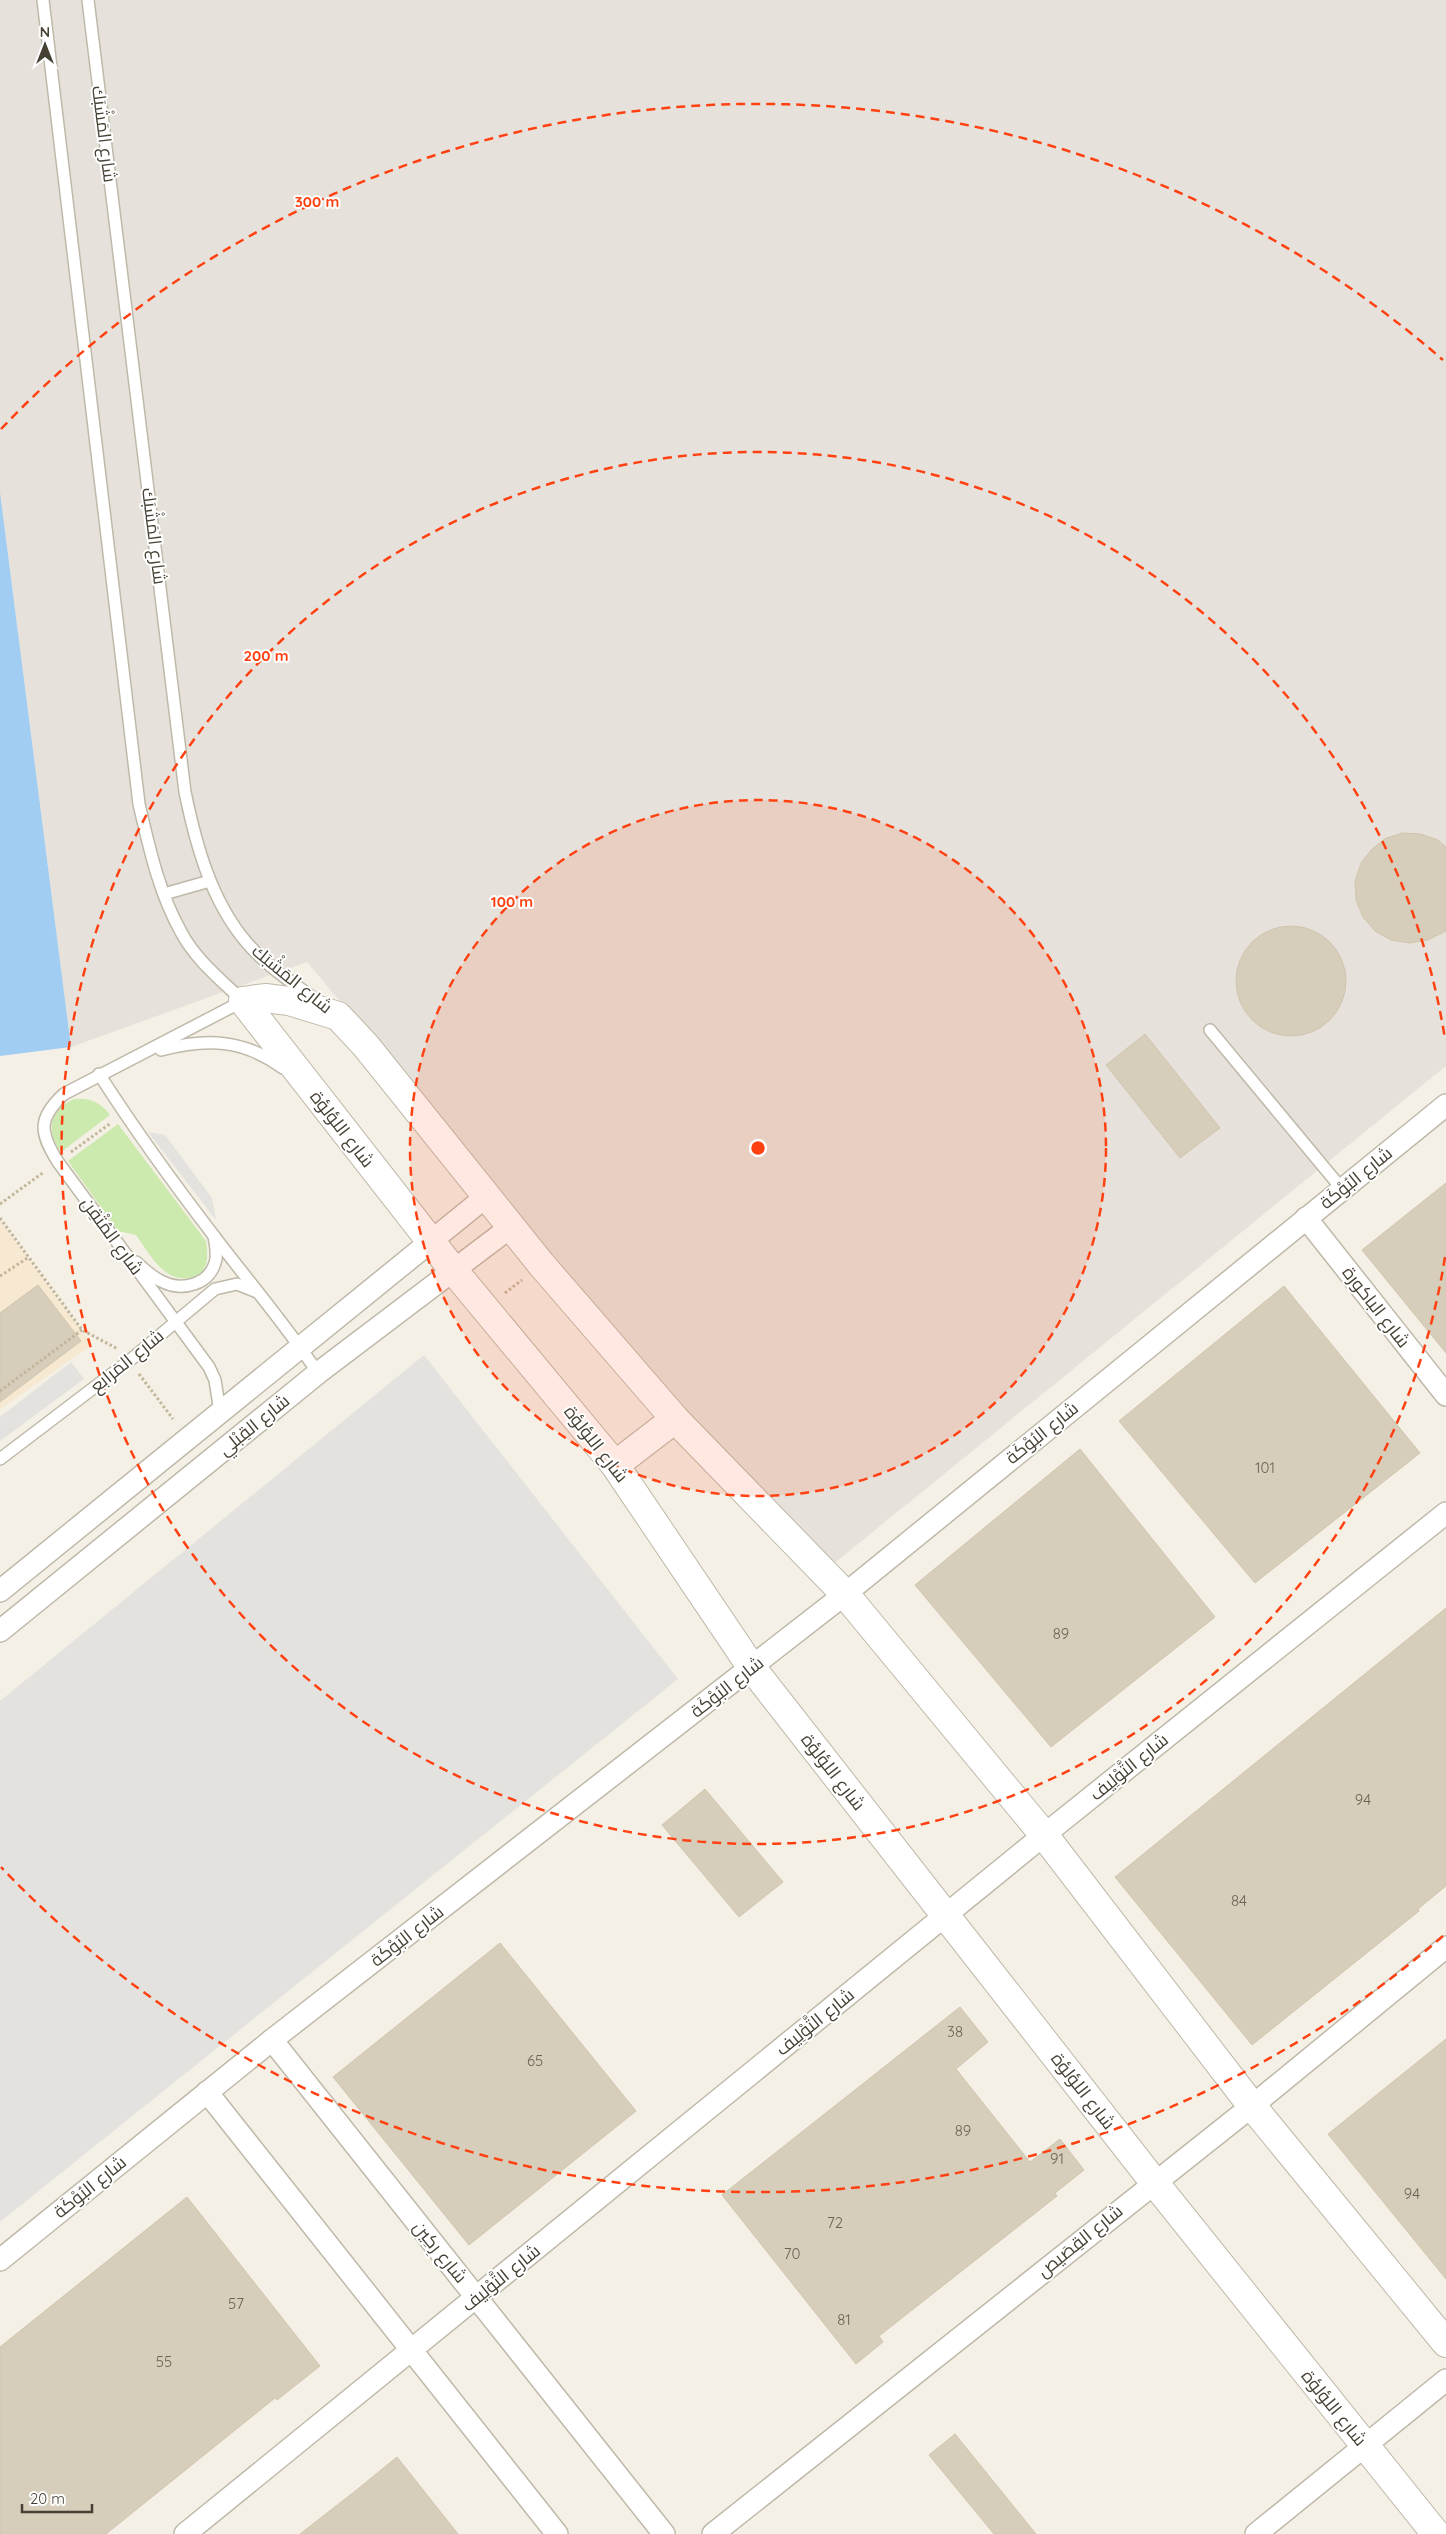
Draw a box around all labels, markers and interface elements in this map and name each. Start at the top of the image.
north arrow [20,20,70,70]
text: N [40,23,50,41]
street label: شارع المَشْبَك [86,84,123,184]
text: 300 m [295,192,339,211]
street label: شارع المَشْبَك [136,486,173,586]
text: 200 m [244,646,289,665]
text: 100 m [491,892,533,911]
street label: شارع المَشْبَك [247,938,338,1019]
street label: شارع اللؤلؤة [304,1086,380,1172]
centre of rings [749,1139,767,1157]
street label: شارع البُوْكَة [1315,1141,1397,1215]
street label: شارع المُتْقِن [76,1192,148,1280]
street label: شارع الباكورة [1337,1261,1415,1353]
street label: شارع المَرابع [85,1324,169,1398]
street label: شارع القِبْلي [213,1389,296,1463]
street label: شارع البُوْكَة [1001,1396,1083,1470]
street label: شارع اللؤلؤة [558,1401,634,1487]
house number: 101 [1255,1458,1275,1477]
house number: 89 [1053,1624,1069,1643]
street label: شارع البُوْكَة [685,1651,769,1723]
street label: شارع التَّوْلِيف [1085,1728,1173,1806]
street label: شارع اللؤلؤة [795,1729,871,1815]
house number: 94 [1355,1790,1371,1809]
house number: 84 [1231,1891,1247,1910]
street label: شارع البُوْكَة [365,1900,449,1972]
street label: شارع التَّوْلِيف [771,1983,859,2061]
house number: 38 [947,2022,963,2041]
street label: شارع اللؤلؤة [1045,2048,1121,2134]
house number: 65 [527,2051,543,2070]
house number: 89 [955,2121,971,2140]
house number: 91 [1050,2149,1064,2168]
street label: شارع البُوْكَة [49,2150,131,2224]
house number: 94 [1404,2184,1420,2203]
street label: شارع القِصَيص [1032,2199,1128,2283]
house number: 72 [827,2213,843,2232]
street label: شارع رِكِين [407,2216,472,2288]
street label: شارع التَّوْلِيف [457,2239,545,2317]
house number: 70 [784,2244,800,2263]
house number: 57 [228,2294,244,2313]
house number: 81 [837,2310,851,2329]
house number: 55 [156,2352,172,2371]
street label: شارع اللؤلؤة [1296,2365,1372,2451]
scale bar [22,2482,92,2514]
text: 20 m [30,2489,65,2508]

